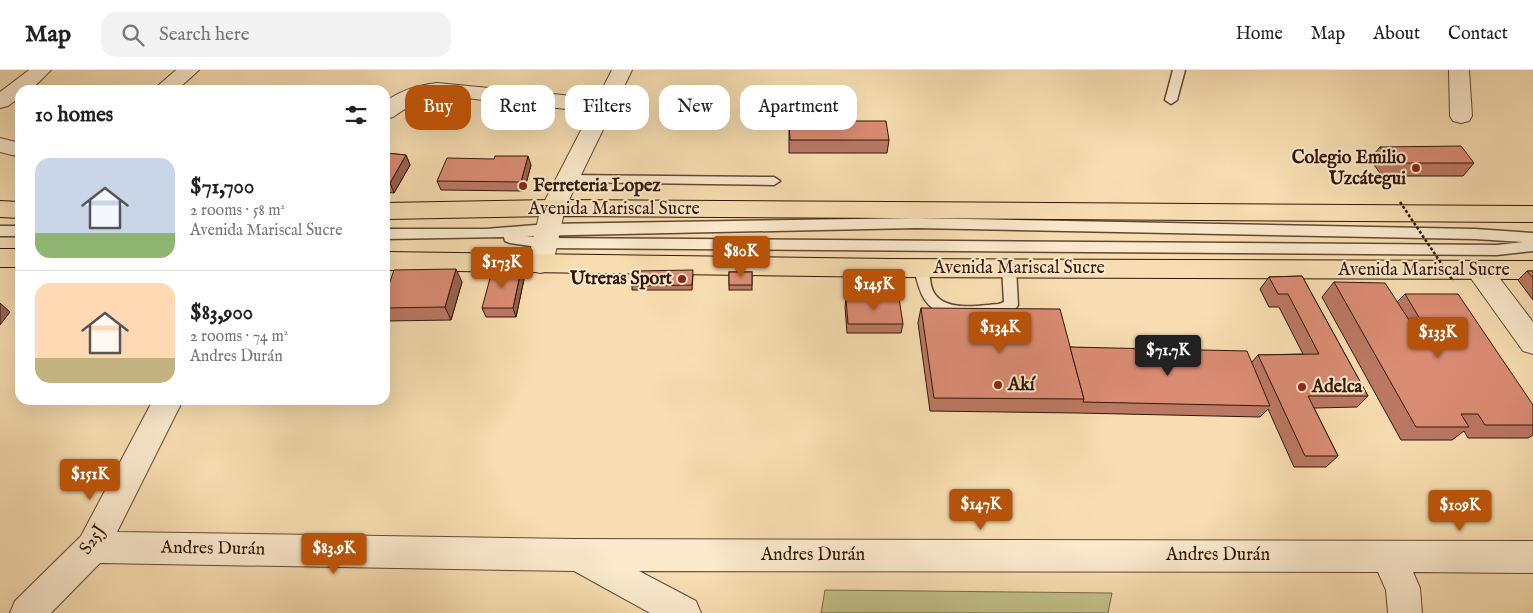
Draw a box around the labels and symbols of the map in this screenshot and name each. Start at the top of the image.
place label: Colegio Emilio Uzcátegui [1292,147,1406,191]
marker: Colegio Emilio Uzcátegui [1410,162,1422,174]
place label: Ferreteria Lopez [533,175,661,198]
marker: Ferreteria Lopez [517,180,529,192]
street label: Avenida Mariscal Sucre [527,198,700,221]
pin: $80K [711,236,771,278]
pin: $173K [467,246,537,289]
street label: Avenida Mariscal Sucre [932,257,1105,280]
street label: Avenida Mariscal Sucre [1337,259,1510,282]
place label: Utreras Sport [569,268,673,291]
pin: $145K [839,268,909,311]
marker: Utreras Sport [676,273,688,285]
pin: $134K [965,312,1035,354]
pin: $133K [1403,316,1473,359]
pin: $71.7K [1127,334,1209,377]
place label: Akí [1007,374,1037,397]
place label: Adelca [1311,376,1364,399]
marker: Akí [992,379,1004,391]
marker: Adelca [1296,381,1308,393]
pin: $151K [55,458,125,501]
pin: $147K [946,488,1016,531]
pin: $109K [1425,490,1495,532]
street label: S25J [75,520,112,559]
pin: $83.9K [293,532,375,575]
street label: Andres Durán [160,537,266,561]
street label: Andres Durán [760,544,866,567]
street label: Andres Durán [1165,544,1271,567]

